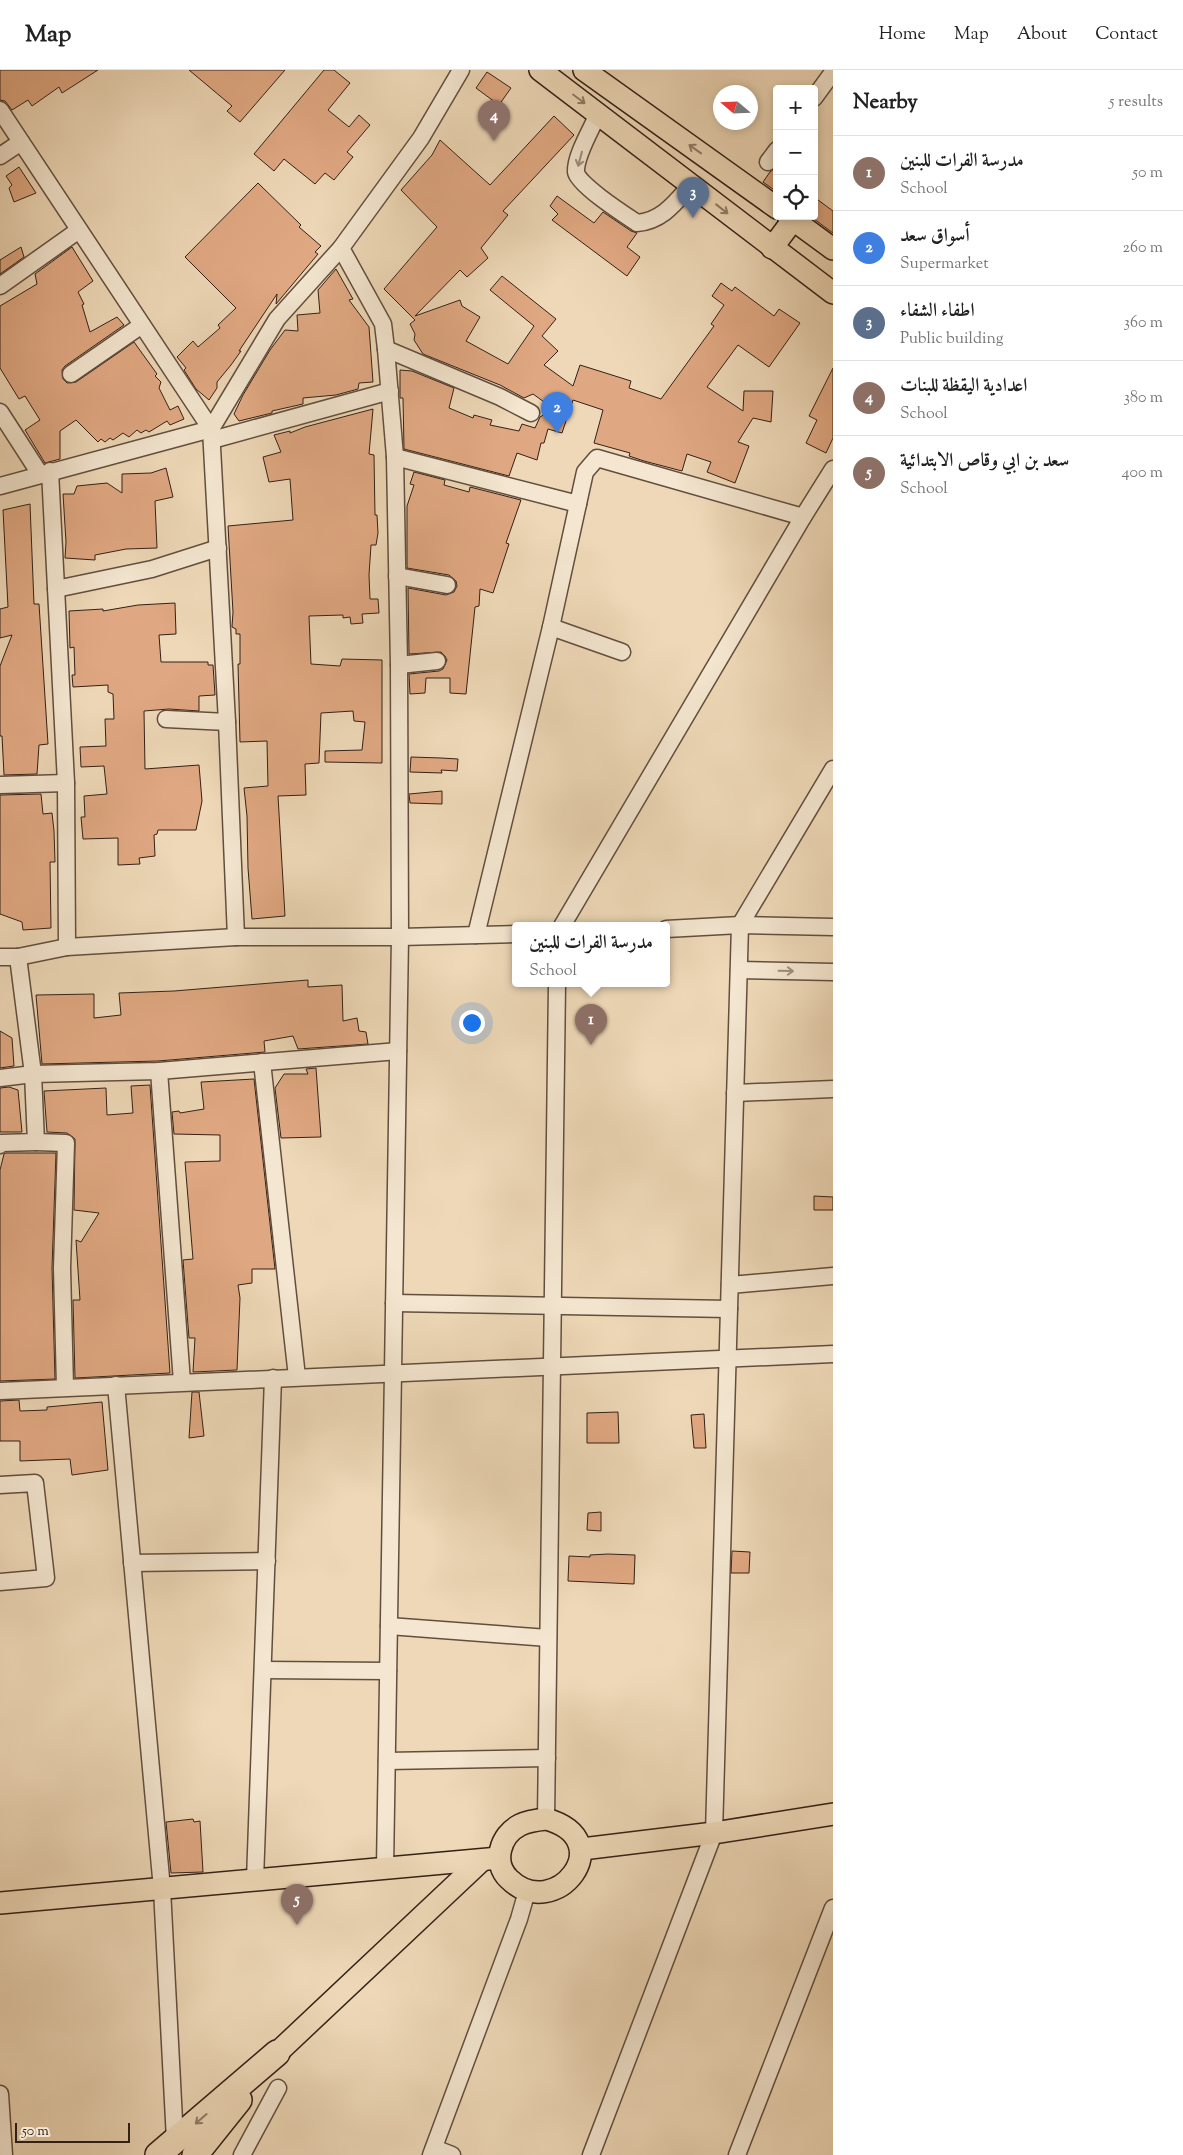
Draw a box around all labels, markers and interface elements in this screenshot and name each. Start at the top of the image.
text: Map [25,18,71,52]
text: Home [879,22,926,48]
text: Map [954,22,989,48]
text: About [1017,22,1067,48]
text: Contact [1095,22,1158,48]
north arrow [713,85,758,130]
map controls [773,85,818,220]
button: + [773,85,818,130]
text: Nearby [853,88,918,118]
text: 5 results [1109,91,1163,114]
one-way arrow [572,94,585,105]
pin: 4 [478,100,510,141]
button: − [773,130,818,175]
one-way arrow [688,144,702,154]
text: مدرسة الفرات للبنين [900,148,1024,175]
one-way arrow [574,150,584,166]
text: 1 [866,162,872,185]
text: 50 m [1132,162,1163,185]
button: locate [773,175,818,220]
pin: 3 [677,177,709,218]
text: School [900,178,948,201]
one-way arrow [715,204,728,215]
text: أسواق سعد [900,223,970,250]
text: 2 [865,237,873,260]
text: 260 m [1122,237,1163,260]
text: Supermarket [900,253,989,276]
text: اطفاء الشفاء [900,298,975,325]
text: 3 [866,312,872,335]
text: 360 m [1124,312,1163,335]
text: Public building [900,328,1004,351]
text: اعدادية اليقظة للبنات [900,373,1027,400]
text: 4 [865,387,873,410]
text: 380 m [1123,387,1163,410]
pin: 2 [541,392,573,433]
text: School [900,403,948,426]
text: سعد بن ابي وقاص الابتدائية [900,448,1069,475]
text: 5 [866,462,872,485]
text: 400 m [1122,462,1163,485]
text: School [900,478,948,501]
popup [512,922,670,987]
text: مدرسة الفرات للبنين [529,930,653,957]
text: School [529,960,577,983]
one-way arrow [778,966,794,976]
pin: 1 [575,1004,607,1045]
your location [459,1010,485,1036]
pin: 5 [281,1884,313,1925]
one-way arrow [194,2113,207,2124]
scale bar [15,2120,130,2143]
text: 50 m [22,2122,49,2142]

